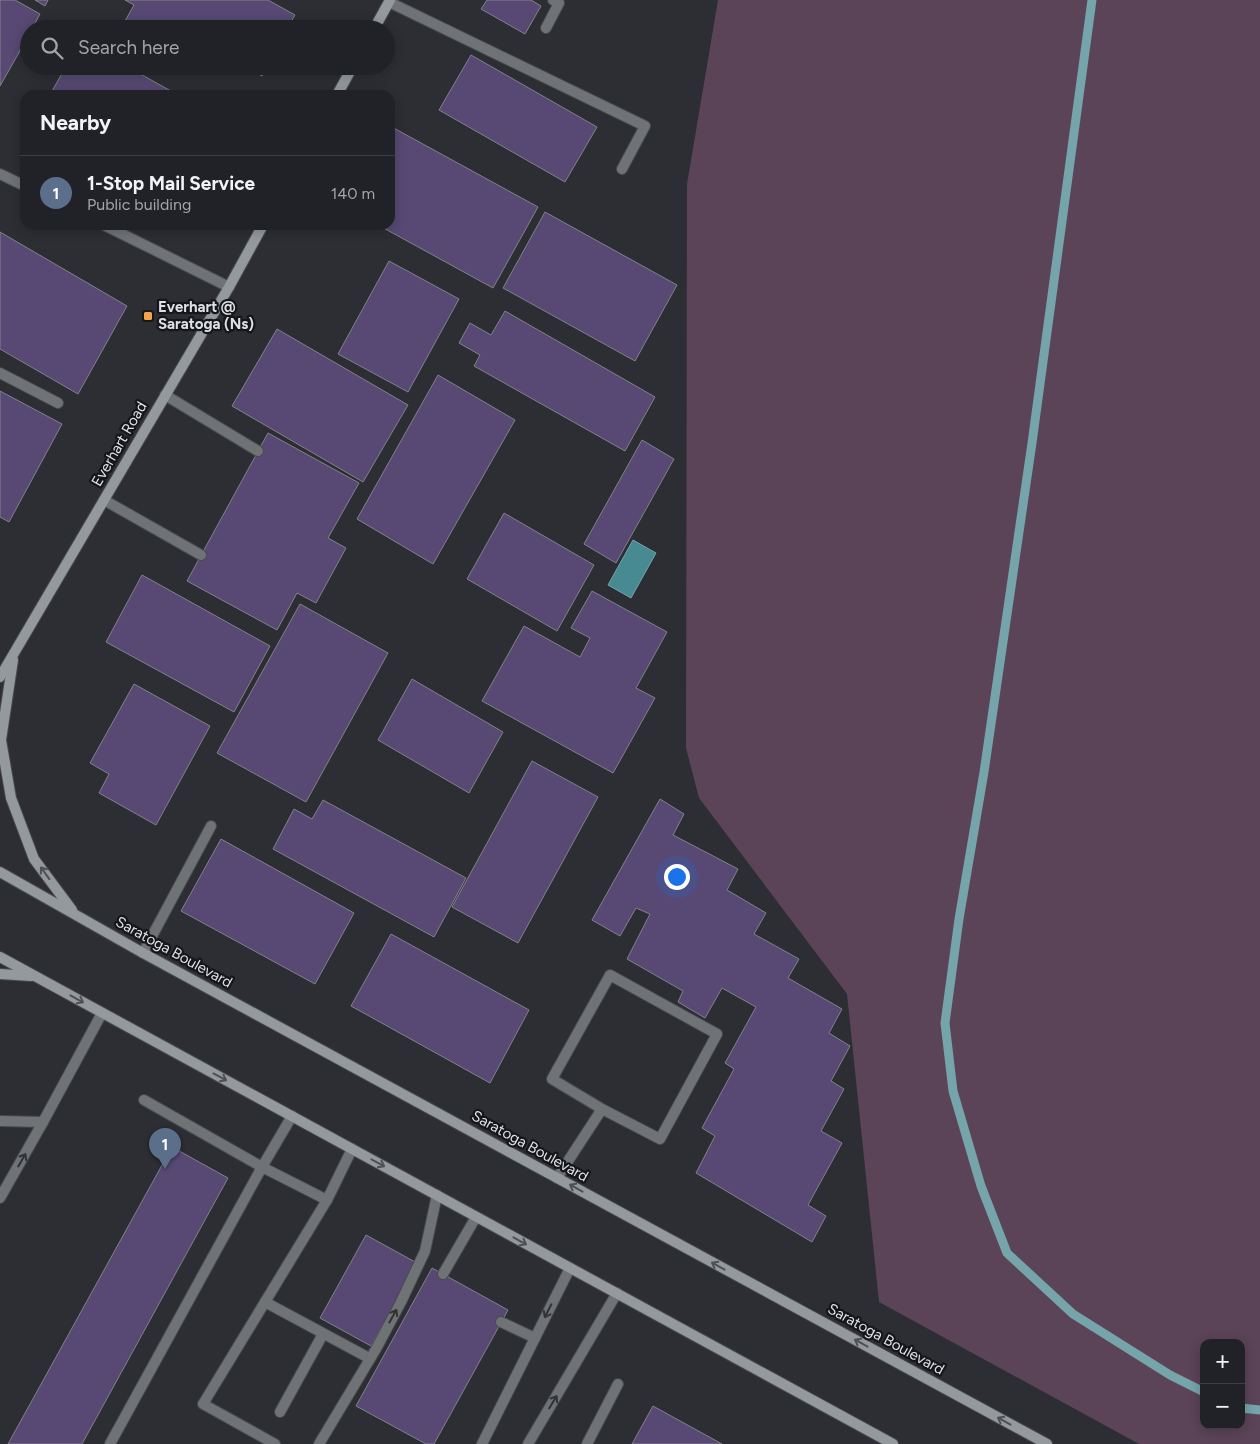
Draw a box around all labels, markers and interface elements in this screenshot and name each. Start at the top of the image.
search box [20,20,395,75]
icon: search [38,34,66,62]
text: Search here [78,36,180,59]
text: Nearby [40,110,111,135]
text: 1-Stop Mail Service [87,172,255,195]
text: 1 [53,184,59,203]
text: 140 m [331,184,375,203]
text: Public building [87,195,191,214]
place label: Everhart @ Saratoga (Ns) [158,298,254,333]
marker: Everhart @ Saratoga (Ns) [142,310,154,322]
street label: Everhart Road [88,398,150,490]
your location [664,864,690,890]
one-way arrow [40,866,50,880]
street label: Saratoga Boulevard [112,912,236,992]
one-way arrow [69,995,83,1005]
one-way arrow [212,1072,227,1082]
street label: Saratoga Boulevard [468,1106,592,1186]
pin: 1 [149,1128,181,1169]
one-way arrow [17,1153,27,1168]
one-way arrow [370,1158,385,1168]
one-way arrow [568,1183,583,1193]
one-way arrow [513,1236,527,1246]
one-way arrow [712,1260,726,1270]
street label: Saratoga Boulevard [824,1299,948,1379]
one-way arrow [543,1304,553,1319]
one-way arrow [389,1310,399,1324]
one-way arrow [854,1338,869,1347]
map controls [1200,1339,1245,1429]
button: + [1200,1339,1245,1384]
button: − [1200,1384,1245,1429]
one-way arrow [548,1396,558,1410]
one-way arrow [997,1416,1012,1425]

